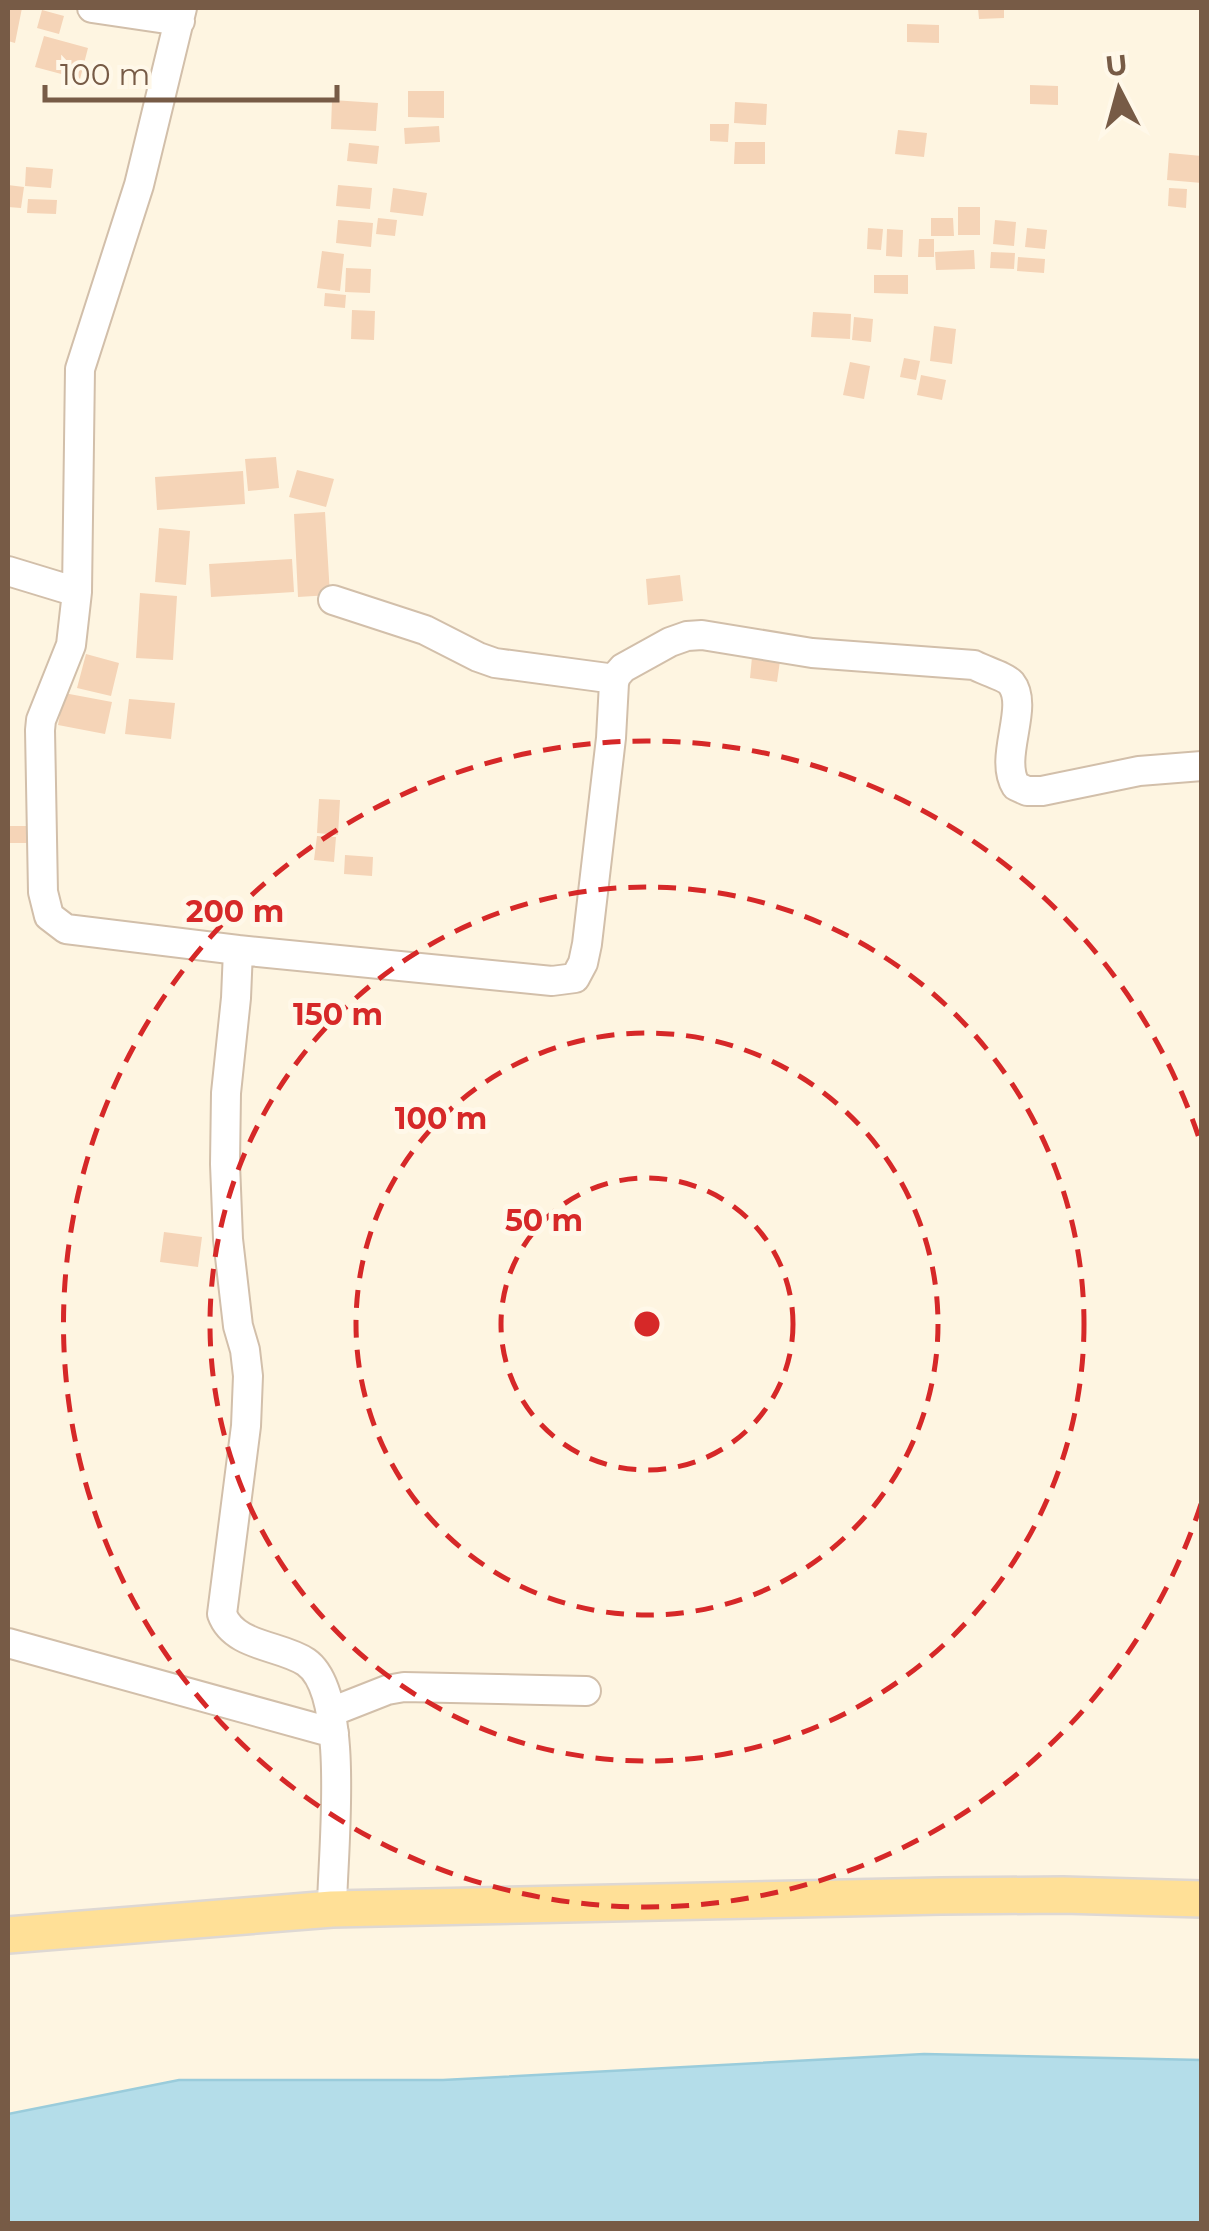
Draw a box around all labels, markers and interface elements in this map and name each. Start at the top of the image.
scale bar [45,40,338,102]
north arrow [1069,40,1169,140]
text: U [1104,47,1129,83]
text: 100 m [60,56,150,93]
text: 200 m [186,893,284,930]
text: 150 m [293,996,383,1033]
text: 100 m [395,1100,487,1137]
text: 50 m [505,1202,583,1239]
centre of rings [629,1306,665,1342]

